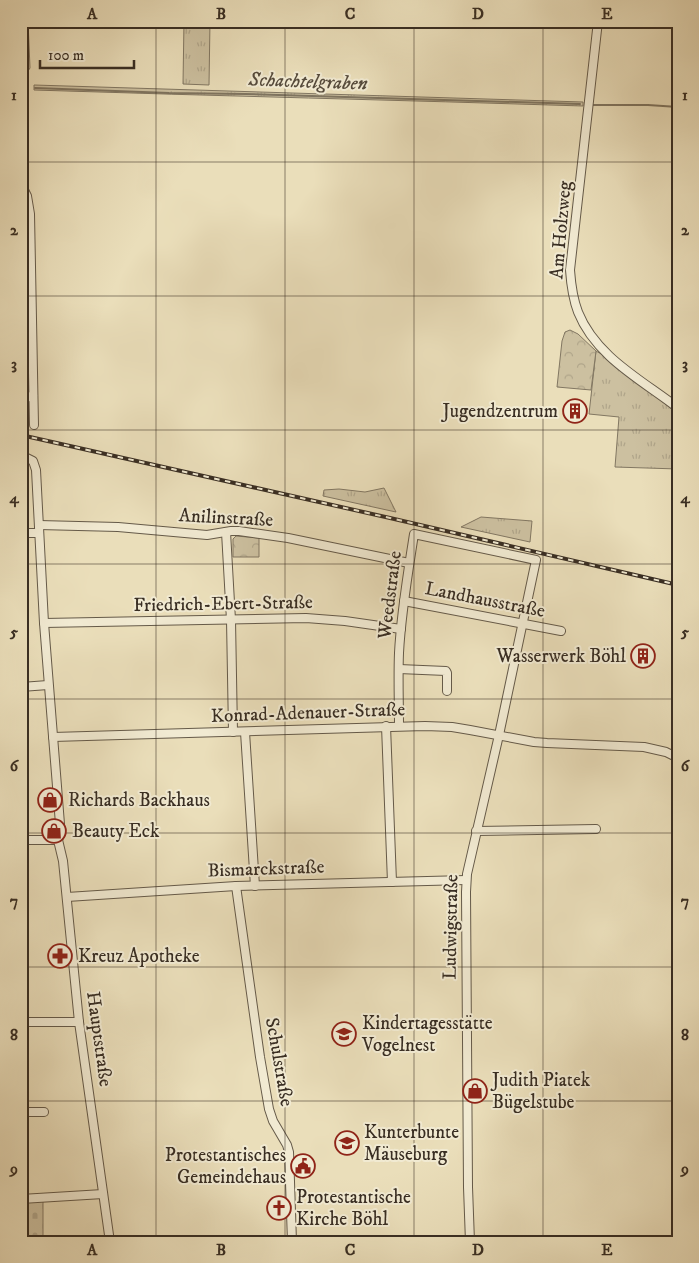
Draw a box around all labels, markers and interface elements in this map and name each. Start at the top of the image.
text: A [86,4,98,24]
text: B [216,4,226,24]
text: C [345,4,355,24]
text: D [472,4,484,24]
text: E [601,4,613,24]
scale bar [40,38,134,70]
text: 100 m [48,46,84,65]
water label: Schachtelgraben [247,67,368,97]
text: 1 [11,85,17,105]
text: 1 [682,85,688,105]
street label: Am Holzweg [545,179,577,280]
text: 2 [10,220,19,240]
text: 2 [681,220,690,240]
text: 3 [11,354,17,374]
text: 3 [682,354,688,374]
building icon: Jugendzentrum [562,398,588,424]
place label: Jugendzentrum [441,400,558,423]
text: 4 [8,488,19,508]
text: 4 [679,488,690,508]
street label: Anilinstraße [178,504,274,532]
street label: Weedstraße [373,549,407,641]
street label: Landhausstraße [423,577,547,623]
street label: Friedrich-Ebert-Straße [133,591,313,617]
text: 5 [9,622,18,642]
text: 5 [680,622,689,642]
building icon: Wasserwerk Böhl [630,643,656,669]
place label: Wasserwerk Böhl [496,645,626,668]
street label: Konrad-Adenauer-Straße [210,698,406,728]
text: 6 [10,756,20,776]
text: 6 [681,756,691,776]
shop icon: Richards Backhaus [37,787,63,813]
place label: Richards Backhaus [68,789,210,812]
shop icon: Beauty Eck [41,818,67,844]
place label: Beauty Eck [72,820,160,843]
street label: Bismarckstraße [207,855,325,883]
street label: Ludwigstraße [439,874,463,980]
text: 7 [10,891,18,911]
text: 7 [681,891,689,911]
pharmacy icon: Kreuz Apotheke [47,943,73,969]
place label: Kreuz Apotheke [78,945,200,968]
street label: Hauptstraße [81,990,117,1088]
place label: Kindertagesstätte Vogelnest [361,1012,493,1057]
street label: Schulstraße [260,1016,298,1108]
school or university icon: Kindertagesstätte Vogelnest [331,1021,357,1047]
text: 8 [10,1025,18,1045]
text: 8 [681,1025,689,1045]
place label: Judith Piatek Bügelstube [490,1069,591,1114]
shop icon: Judith Piatek Bügelstube [462,1078,488,1104]
place label: Kunterbunte Mäuseburg [364,1121,459,1166]
school or university icon: Kunterbunte Mäuseburg [334,1130,360,1156]
place label: Protestantisches Gemeindehaus [165,1144,286,1189]
public building icon: Protestantisches Gemeindehaus [290,1153,316,1179]
text: 9 [9,1159,18,1179]
text: 9 [680,1159,689,1179]
place label: Protestantische Kirche Böhl [296,1186,411,1231]
church icon: Protestantische Kirche Böhl [266,1195,292,1221]
text: A [86,1240,98,1260]
text: B [216,1240,226,1260]
text: C [345,1240,355,1260]
text: D [472,1240,484,1260]
text: E [601,1240,613,1260]

